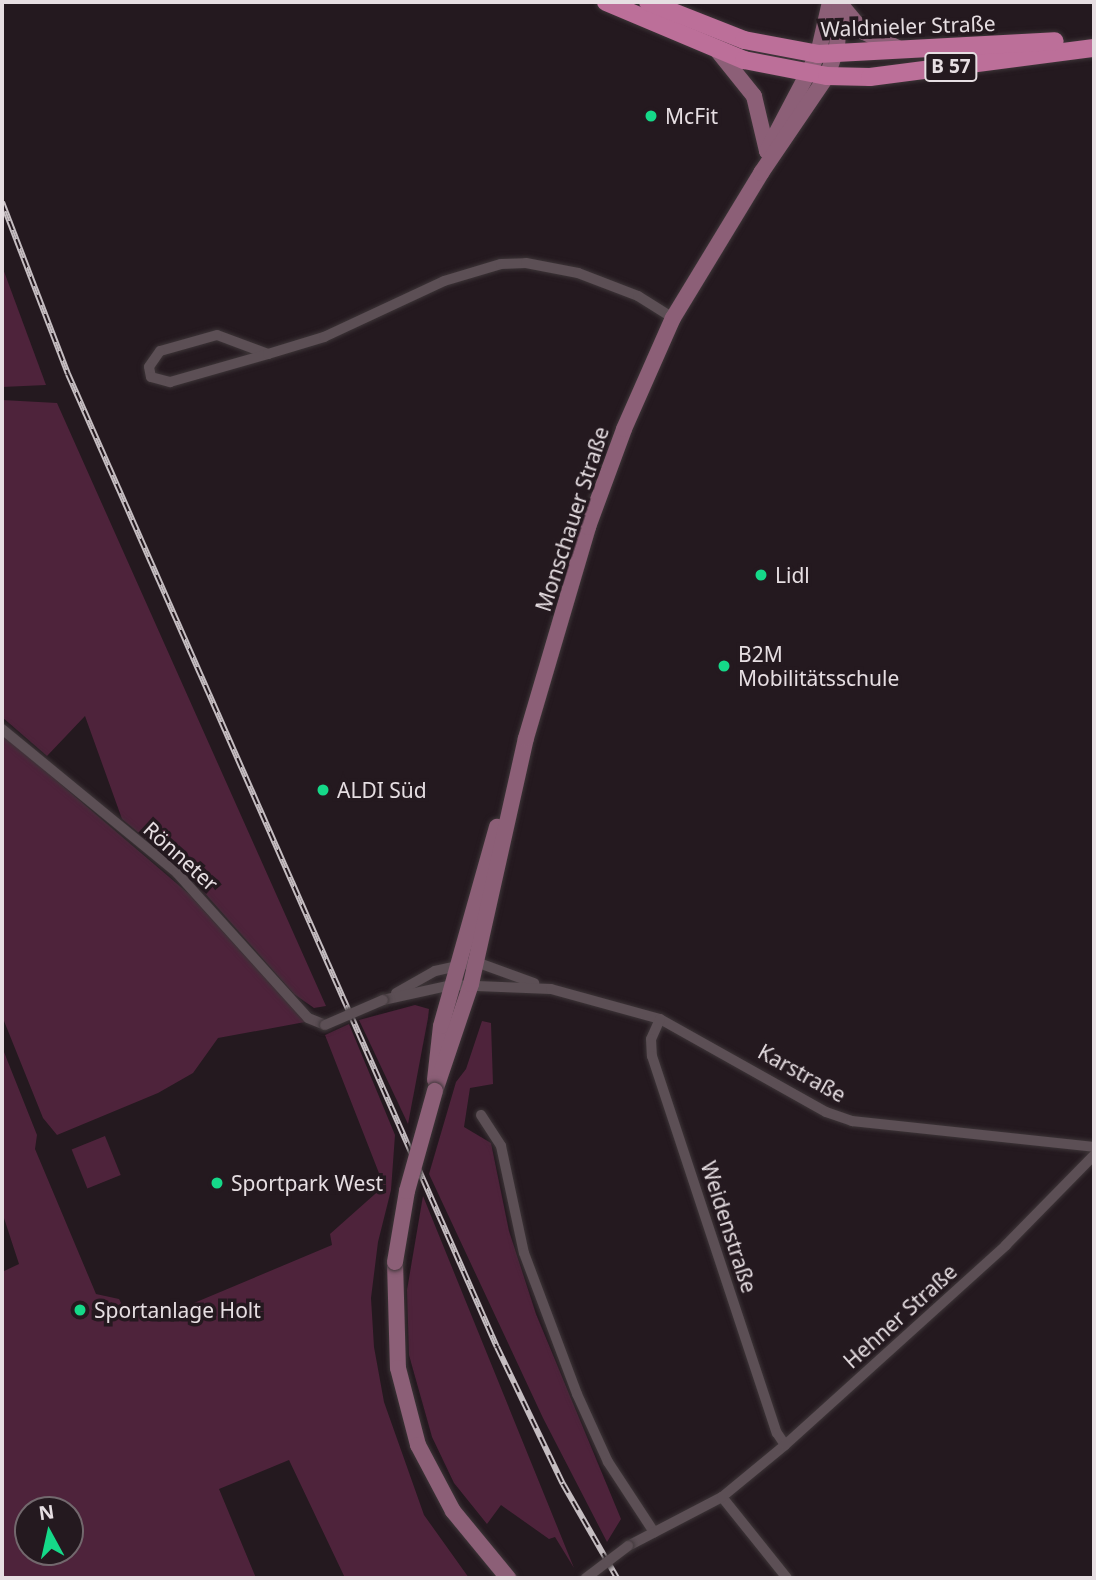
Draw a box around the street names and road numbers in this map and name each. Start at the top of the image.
street label: Waldnieler Straße [820,10,996,42]
road number: B 57 [923,52,979,82]
street label: Monschauer Straße [530,423,614,615]
street label: Rönneter [139,816,223,896]
street label: Karstraße [754,1039,850,1107]
street label: Weidenstraße [696,1158,762,1296]
street label: Hehner Straße [838,1259,962,1373]

